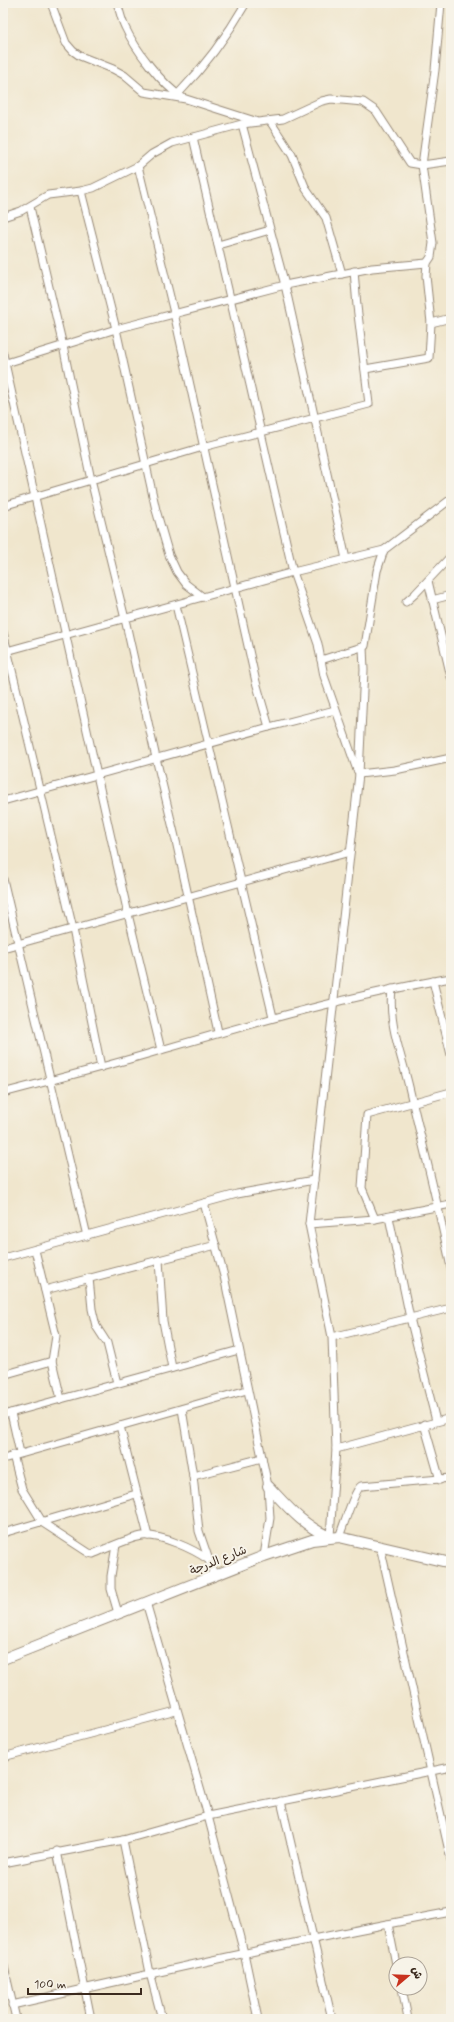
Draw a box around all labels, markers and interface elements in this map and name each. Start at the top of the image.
street label: شارع الدرجة [188,1542,249,1580]
north arrow [388,1956,428,1996]
text: ش [408,1965,425,1981]
scale bar [28,1970,141,1996]
text: 100 m [34,1977,66,1993]

